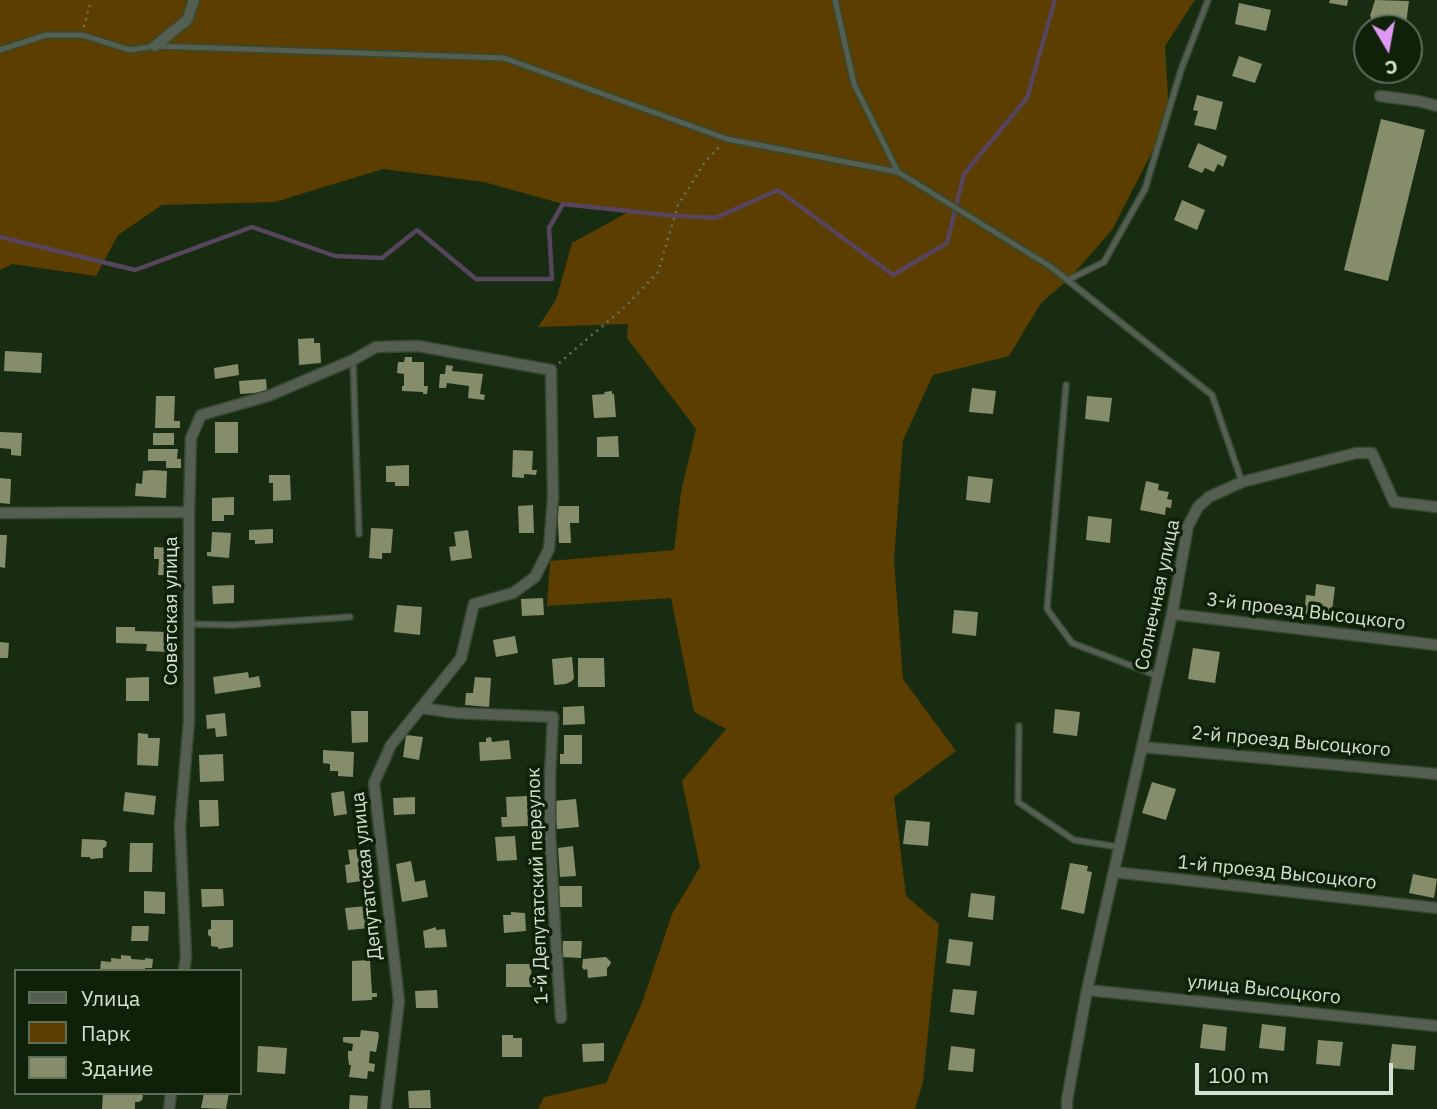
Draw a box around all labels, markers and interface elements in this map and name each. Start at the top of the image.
north arrow [1353,14,1423,84]
text: С [1383,55,1399,81]
street label: Солнечная улица [1131,518,1185,672]
street label: Советская улица [161,536,183,686]
street label: 3-й проезд Высоцкого [1205,589,1407,635]
street label: 2-й проезд Высоцкого [1190,722,1392,762]
street label: 1-й Депутатский переулок [522,767,554,1005]
street label: Депутатская улица [347,791,387,961]
street label: 1-й проезд Высоцкого [1176,851,1378,895]
legend [14,969,242,1095]
street label: улица Высоцкого [1186,971,1342,1009]
text: Улица [81,984,140,1012]
text: Парк [81,1019,131,1047]
scale bar [1199,1050,1397,1094]
text: Здание [81,1054,153,1082]
text: 100 m [1208,1061,1269,1089]

